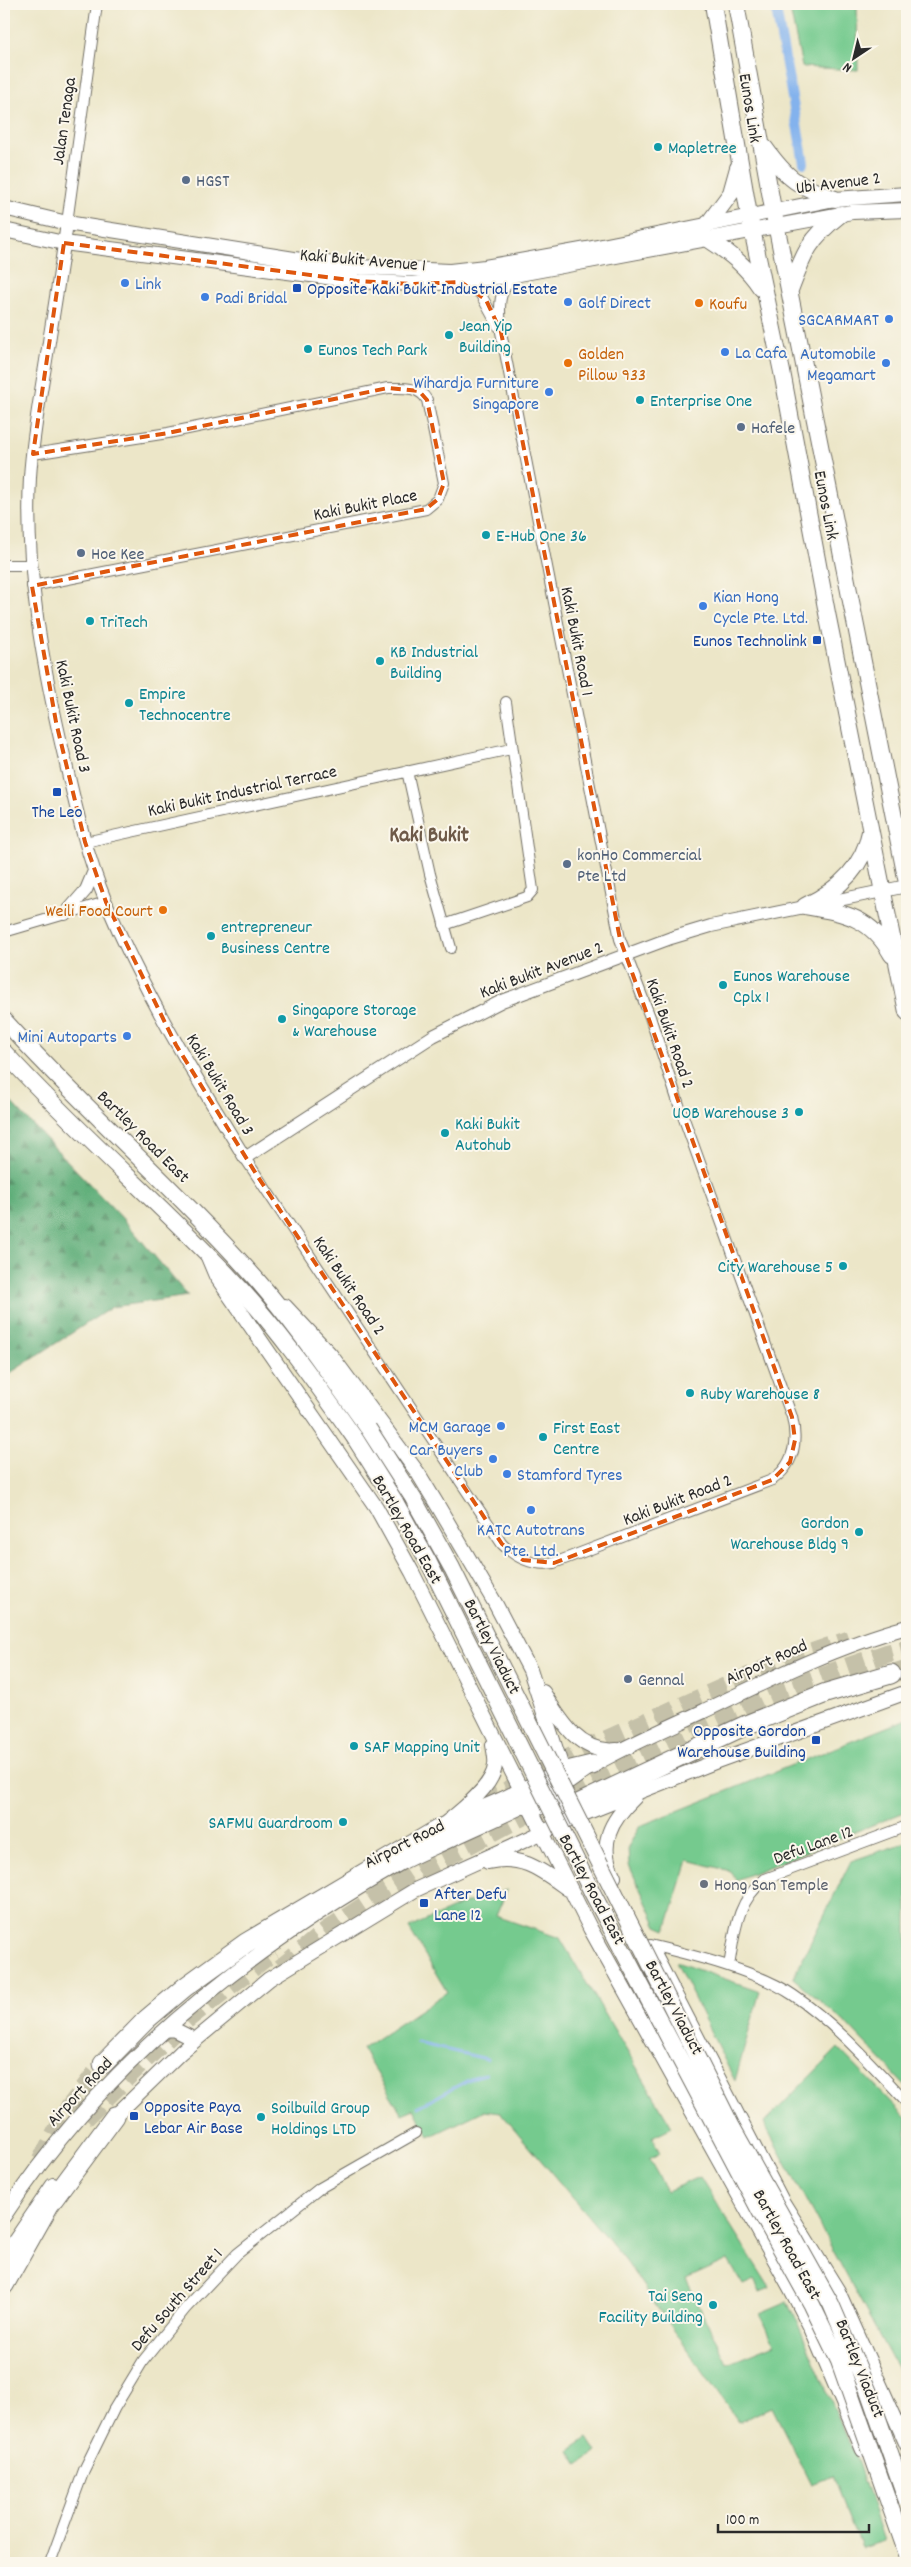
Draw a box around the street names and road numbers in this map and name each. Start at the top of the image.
street label: Eunos Link [731,72,766,145]
street label: Jalan Tenaga [47,75,84,167]
street label: Ubi Avenue 2 [795,167,882,202]
street label: Kaki Bukit Avenue 1 [299,244,427,279]
street label: Eunos Link [806,469,844,542]
street label: Kaki Bukit Place [311,484,420,529]
street label: Kaki Bukit Road 1 [553,585,598,698]
street label: Kaki Bukit Road 3 [47,658,96,775]
street label: Kaki Bukit Industrial Terrace [146,760,339,825]
street label: Kaki Bukit Avenue 2 [476,936,607,1006]
street label: Kaki Bukit Road 2 [638,975,699,1092]
street label: Kaki Bukit Road 3 [179,1030,259,1141]
street label: Bartley Road East [90,1086,195,1190]
street label: Kaki Bukit Road 2 [305,1232,390,1341]
street label: Kaki Bukit Road 2 [620,1469,736,1534]
street label: Bartley Road East [364,1471,447,1590]
street label: Bartley Viaduct [456,1595,526,1700]
street label: Airport Road [722,1634,812,1692]
street label: Airport Road [361,1814,450,1876]
street label: Defu Lane 12 [770,1820,857,1872]
street label: Bartley Road East [551,1830,631,1950]
street label: Bartley Viaduct [637,1956,708,2060]
street label: Airport Road [42,2052,120,2133]
street label: Bartley Road East [745,2186,827,2305]
street label: Defu South Street 1 [126,2243,230,2358]
street label: Bartley Viaduct [828,2316,890,2422]

